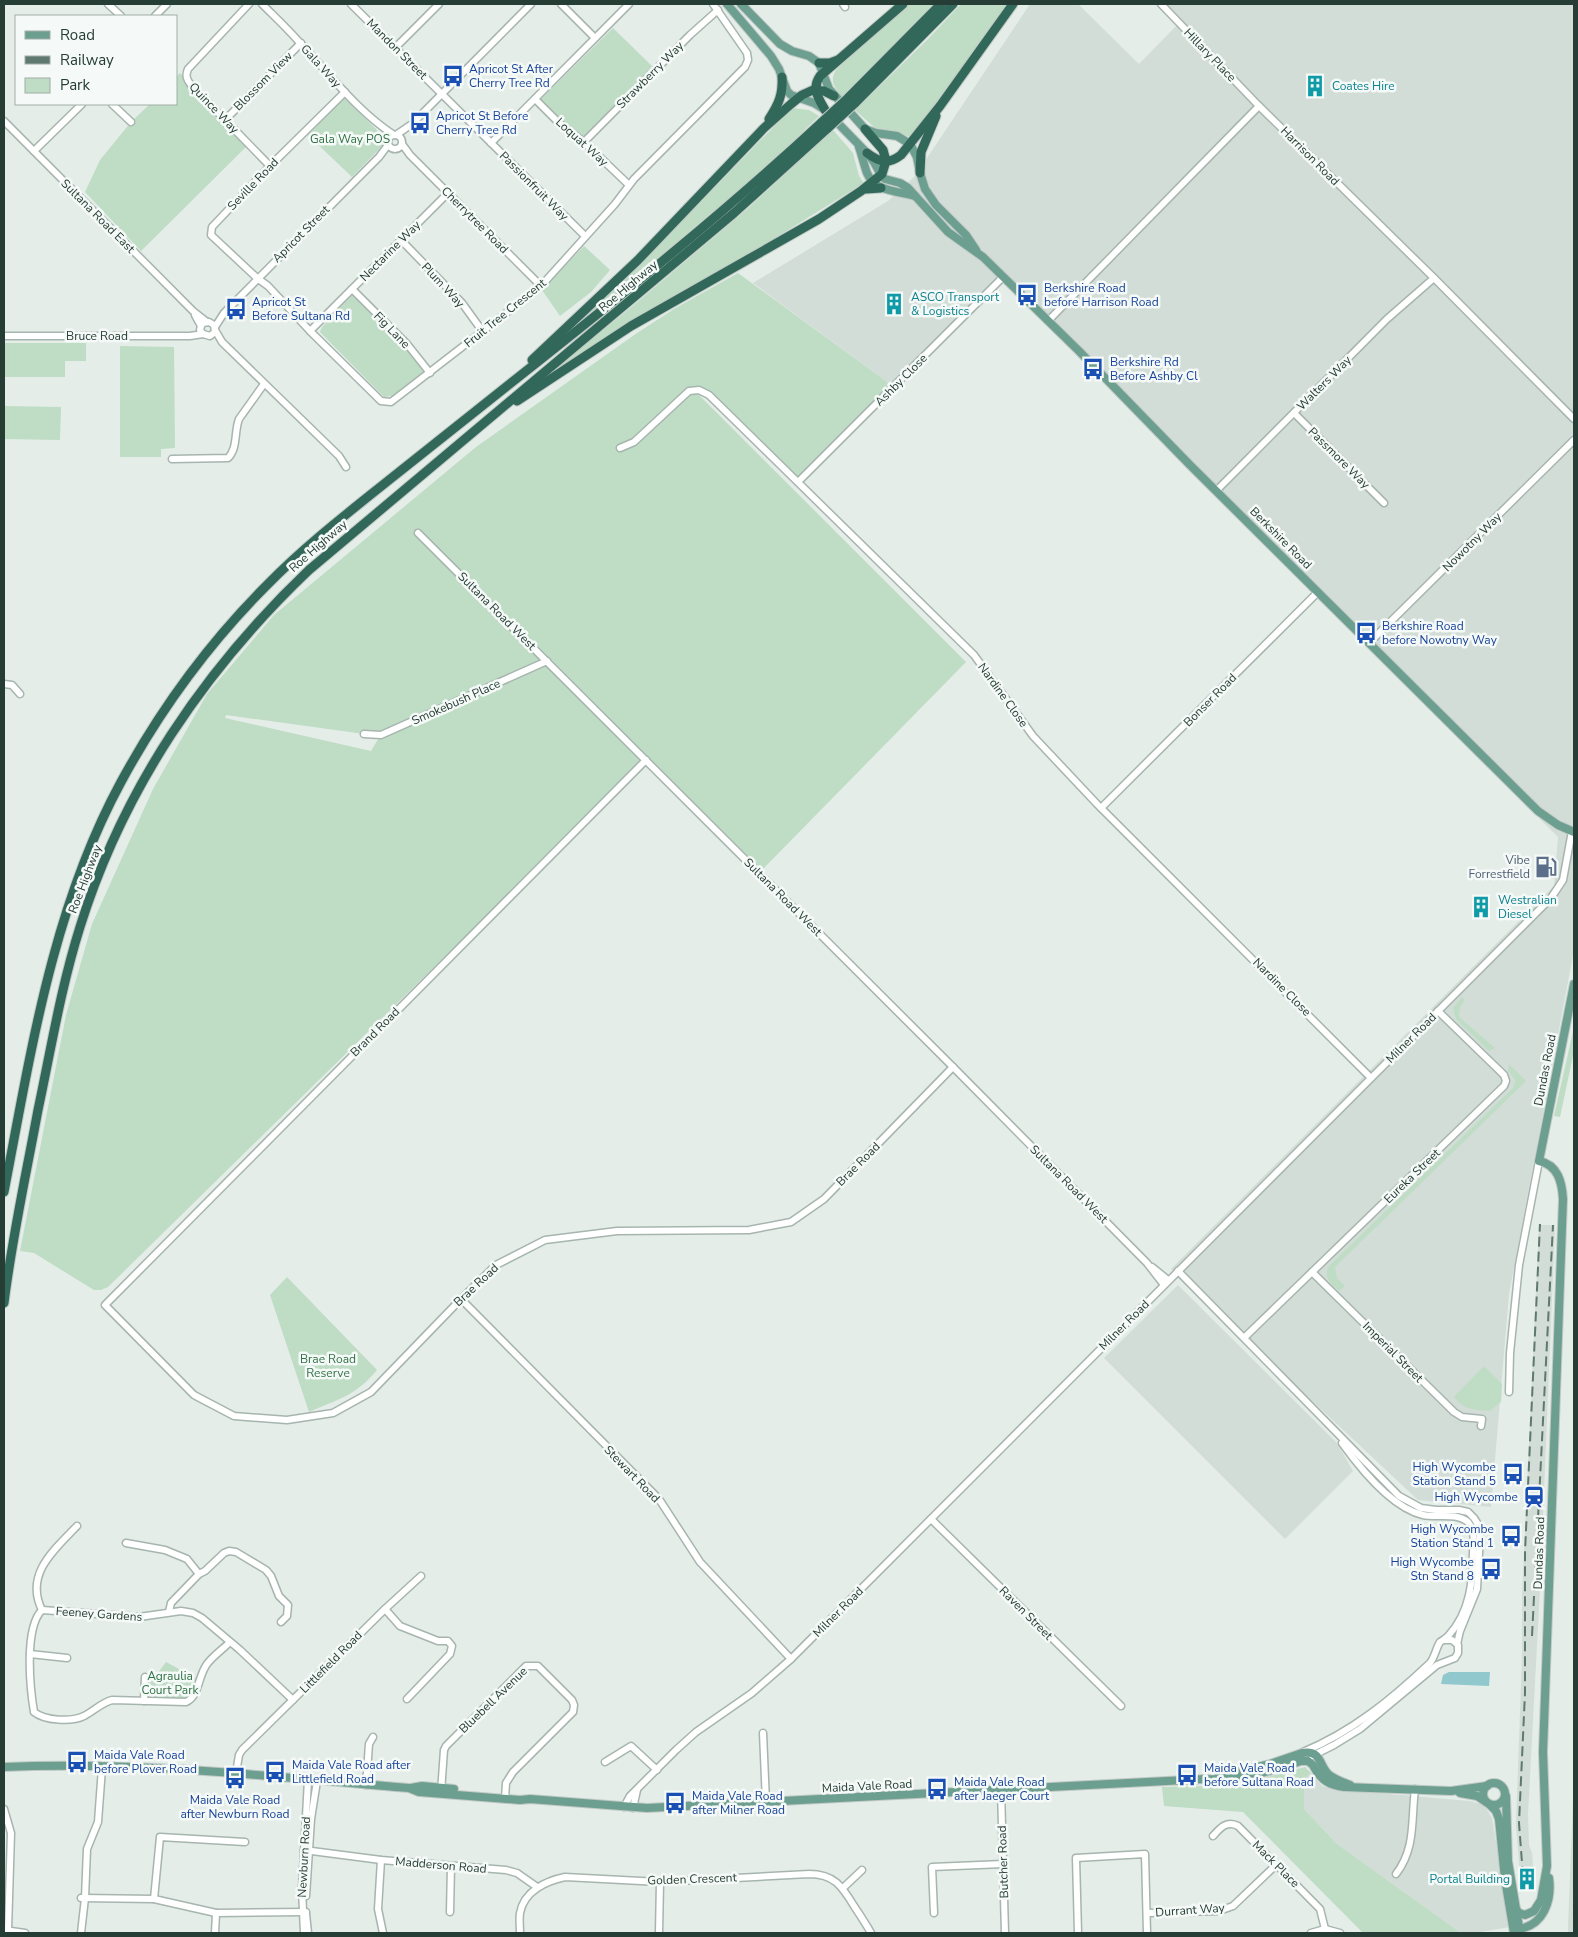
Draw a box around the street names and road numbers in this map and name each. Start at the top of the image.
street label: Mandon Street [363,15,431,83]
street label: Hillary Place [1180,25,1240,85]
street label: Strawberry Way [613,37,688,112]
street label: Gala Way [297,41,345,92]
street label: Blossom View [230,48,296,114]
street label: Quince Way [186,79,243,138]
street label: Loquat Way [552,114,612,170]
street label: Harrison Road [1277,123,1343,189]
street label: Passionfruit Way [496,148,573,225]
street label: Seville Road [224,154,282,214]
street label: Sultana Road East [57,175,139,257]
street label: Cherrytree Road [438,183,512,257]
street label: Apricot Street [269,201,334,266]
street label: Nectarine Way [356,217,424,285]
street label: Roe Highway [595,256,661,315]
street label: Plum Way [418,259,469,312]
street label: Fruit Tree Crescent [461,274,550,351]
street label: Fig Lane [370,308,414,352]
street label: Bruce Road [66,328,128,344]
street label: Ashby Close [871,350,931,410]
street label: Walters Way [1293,352,1355,414]
street label: Passmore Way [1305,424,1374,493]
street label: Berkshire Road [1246,503,1316,573]
street label: Nowotny Way [1439,508,1506,575]
street label: Roe Highway [286,516,351,576]
street label: Sultana Road West [455,569,540,654]
street label: Nardine Close [974,660,1032,730]
street label: Bonser Road [1180,670,1240,730]
street label: Smokebush Place [409,675,503,729]
street label: Roe Highway [65,842,106,916]
street label: Sultana Road West [741,855,826,940]
street label: Nardine Close [1250,955,1314,1019]
street label: Brand Road [347,1004,403,1060]
street label: Milner Road [1382,1009,1440,1067]
street label: Dundas Road [1530,1033,1560,1107]
street label: Brae Road [833,1139,883,1189]
street label: Sultana Road West [1027,1142,1112,1227]
street label: Eureka Street [1380,1145,1444,1207]
street label: Brae Road [450,1260,502,1310]
street label: Milner Road [1095,1296,1153,1354]
street label: Imperial Street [1359,1318,1427,1386]
street label: Stewart Road [601,1442,663,1506]
street label: Dundas Road [1530,1516,1548,1590]
street label: Milner Road [809,1583,867,1641]
street label: Raven Street [996,1583,1057,1644]
street label: Feeney Gardens [55,1603,143,1625]
street label: Littlefield Road [296,1627,366,1697]
street label: Bluebell Avenue [455,1663,531,1737]
street label: Maida Vale Road [821,1776,913,1796]
street label: Newburn Road [294,1816,314,1898]
street label: Butcher Road [994,1825,1012,1899]
street label: Mack Place [1249,1837,1303,1891]
street label: Madderson Road [395,1853,487,1877]
street label: Golden Crescent [647,1869,738,1889]
street label: Durrant Way [1155,1900,1226,1920]

